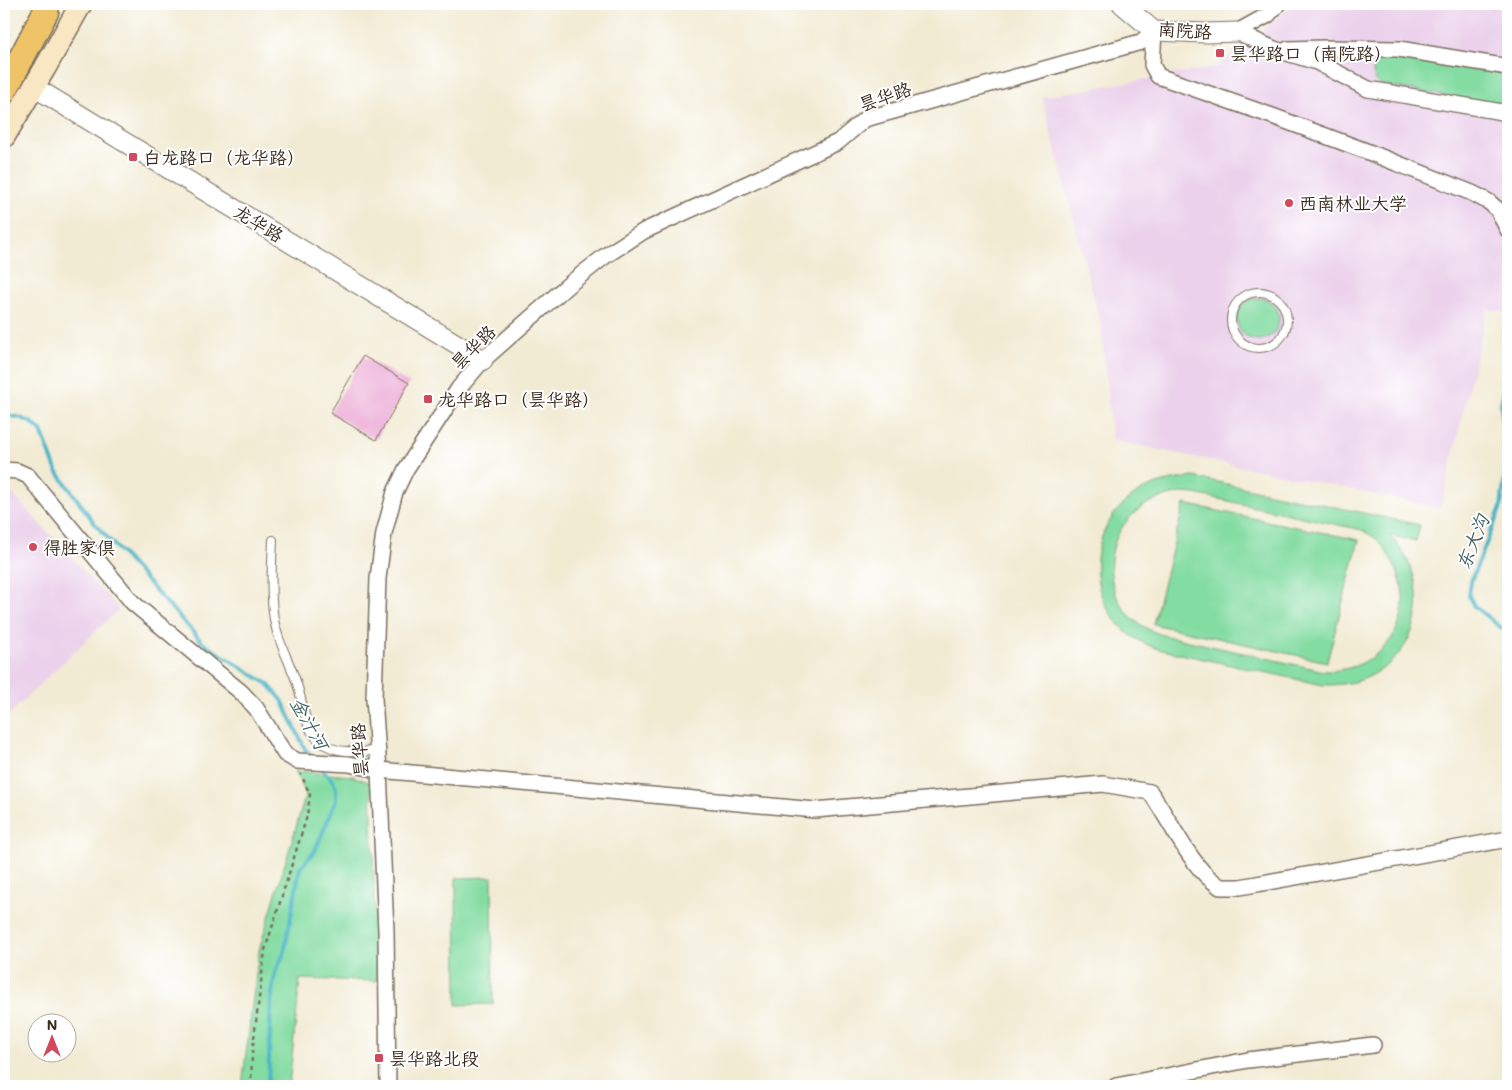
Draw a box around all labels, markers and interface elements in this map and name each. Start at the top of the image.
street label: 南院路 [1157,16,1213,44]
place label: 昙华路口（南院路） [1230,41,1392,65]
marker: 昙华路口（南院路） [1214,47,1226,59]
street label: 昙华路 [856,76,914,116]
place label: 白龙路口（龙华路） [143,145,305,169]
marker: 白龙路口（龙华路） [127,151,139,163]
place label: 西南林业大学 [1299,191,1407,215]
marker: 西南林业大学 [1283,197,1295,209]
street label: 龙华路 [230,199,288,247]
street label: 昙华路 [445,319,501,375]
place label: 龙华路口（昙华路） [438,387,600,411]
marker: 龙华路口（昙华路） [422,393,434,405]
water label: 东大沟 [1450,509,1495,573]
place label: 得胜家俱 [43,535,115,559]
marker: 得胜家俱 [27,541,39,553]
water label: 金汁河 [285,692,336,757]
street label: 昙华路 [345,722,373,778]
north arrow [28,1012,78,1062]
text: N [47,1015,57,1034]
place label: 昙华路北段 [389,1046,479,1070]
marker: 昙华路北段 [373,1052,385,1064]

